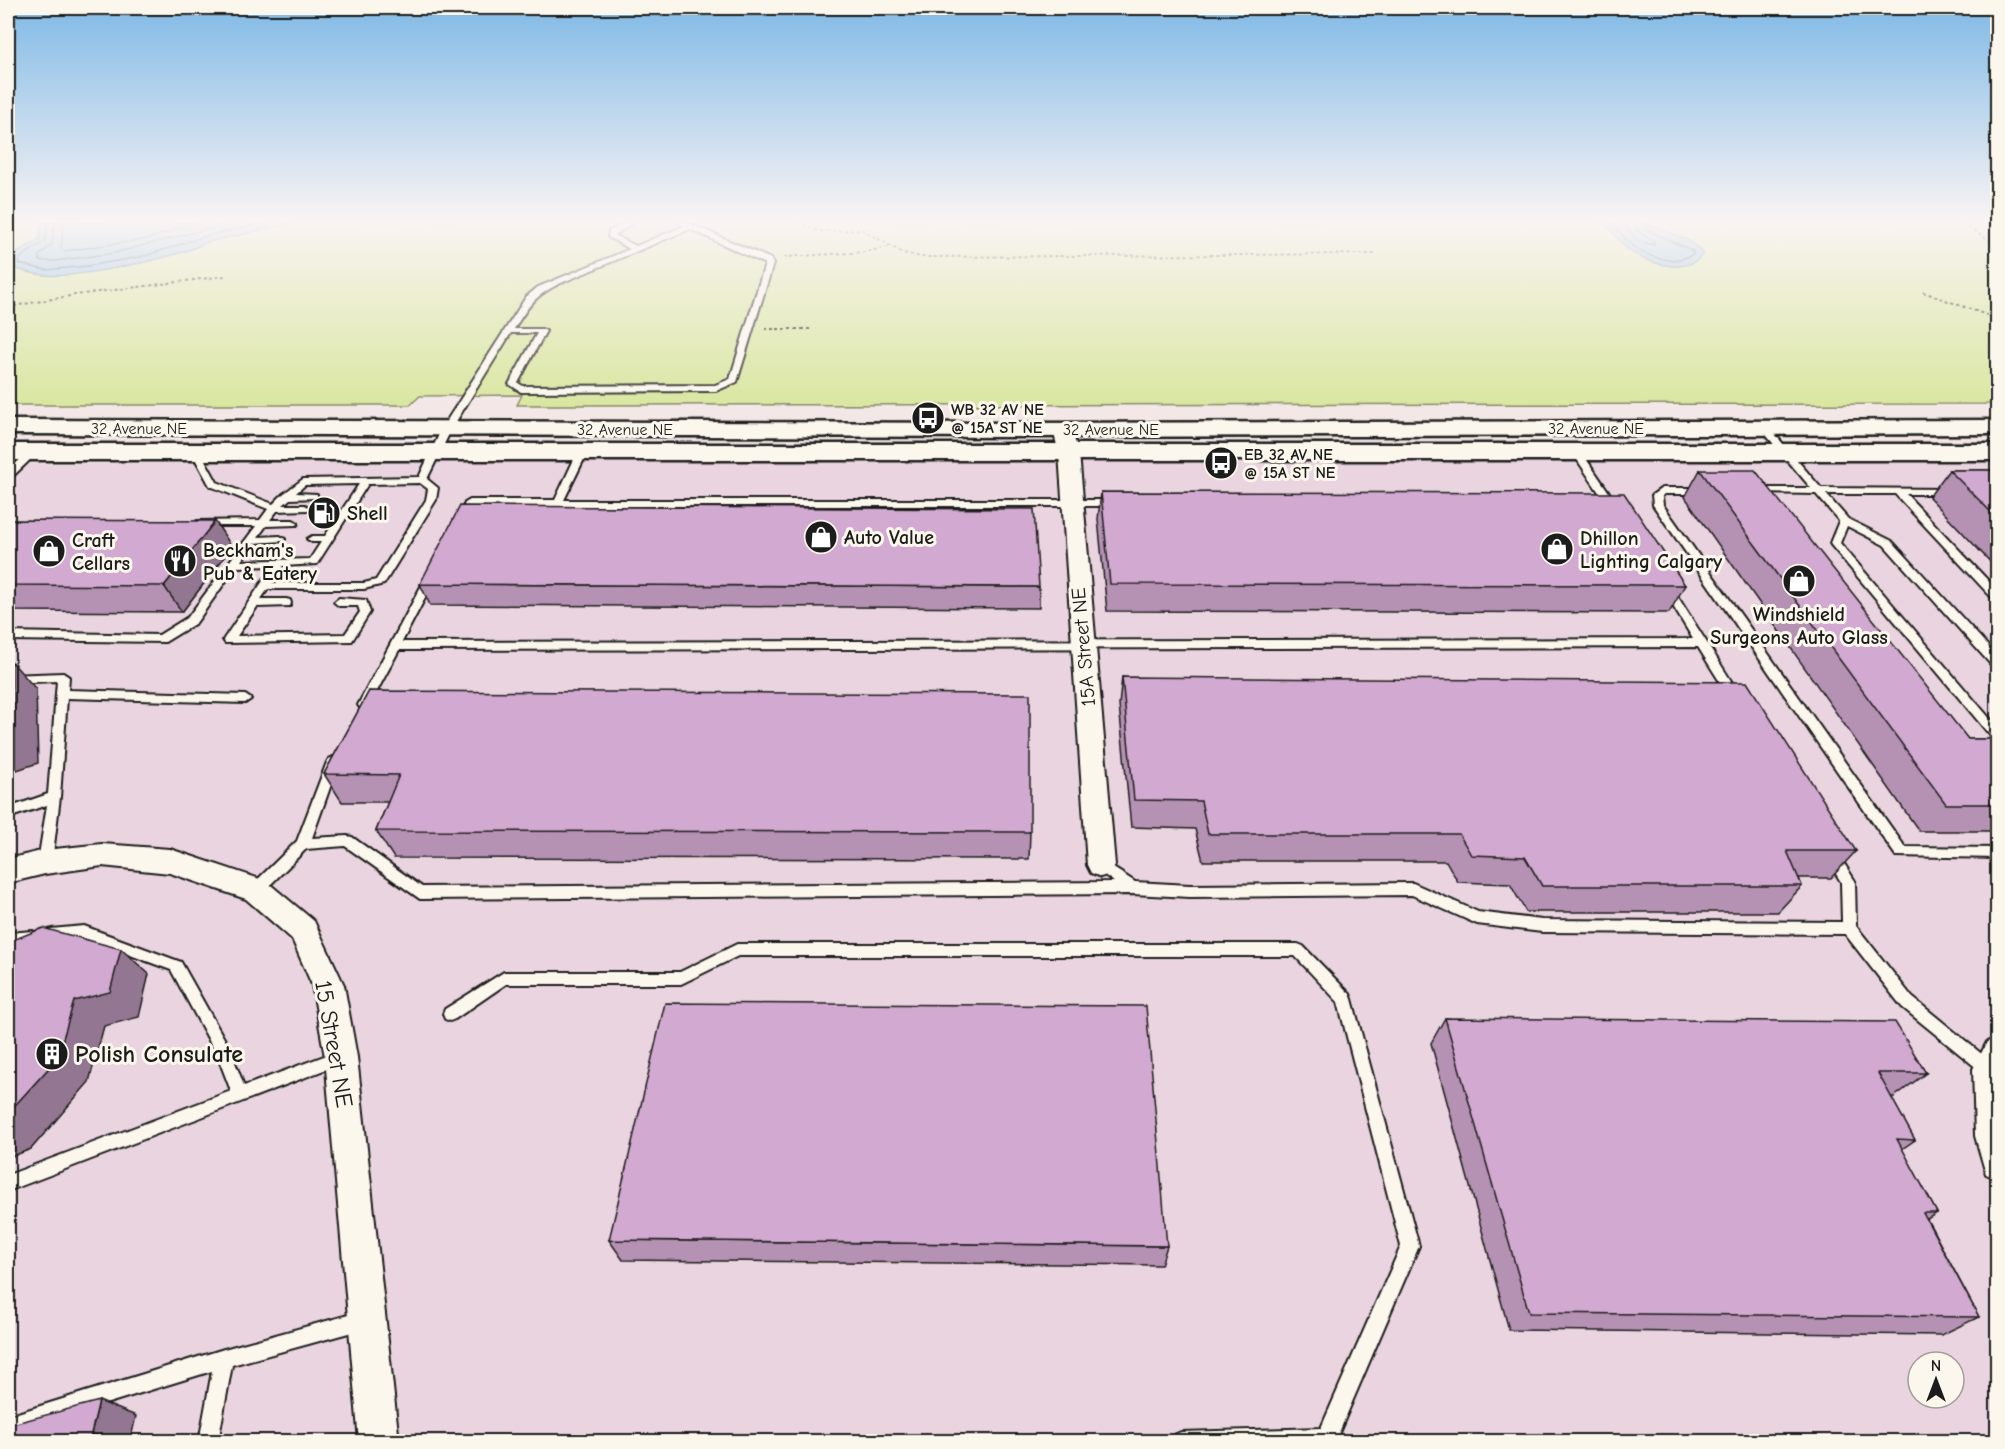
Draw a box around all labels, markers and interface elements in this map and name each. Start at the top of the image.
bus stop icon: WB 32 AV NE @ 15A ST NE [910,400,946,436]
place label: WB 32 AV NE @ 15A ST NE [951,401,1044,437]
street label: 32 Avenue NE [91,420,187,438]
street label: 32 Avenue NE [1548,420,1644,438]
street label: 32 Avenue NE [577,421,673,439]
street label: 32 Avenue NE [1063,421,1159,439]
bus stop icon: EB 32 AV NE @ 15A ST NE [1203,445,1239,481]
place label: EB 32 AV NE @ 15A ST NE [1244,446,1336,482]
fuel station icon: Shell [306,495,342,531]
place label: Shell [347,502,388,525]
shop icon: Auto Value [803,519,839,555]
place label: Auto Value [844,526,934,549]
place label: Dhillon Lighting Calgary [1580,527,1723,573]
place label: Craft Cellars [72,529,130,575]
shop icon: Dhillon Lighting Calgary [1539,531,1575,567]
shop icon: Craft Cellars [31,533,67,569]
place label: Beckham's Pub & Eatery [203,539,318,585]
restaurant icon: Beckham's Pub & Eatery [162,543,198,579]
shop icon: Windshield Surgeons Auto Glass [1781,563,1817,599]
street label: 15A Street NE [1067,587,1100,707]
place label: Windshield Surgeons Auto Glass [1710,603,1888,649]
street label: 15 Street NE [309,978,359,1110]
building icon: Polish Consulate [34,1036,70,1072]
place label: Polish Consulate [75,1040,243,1068]
north arrow [1906,1350,1966,1410]
text: N [1931,1357,1941,1375]

